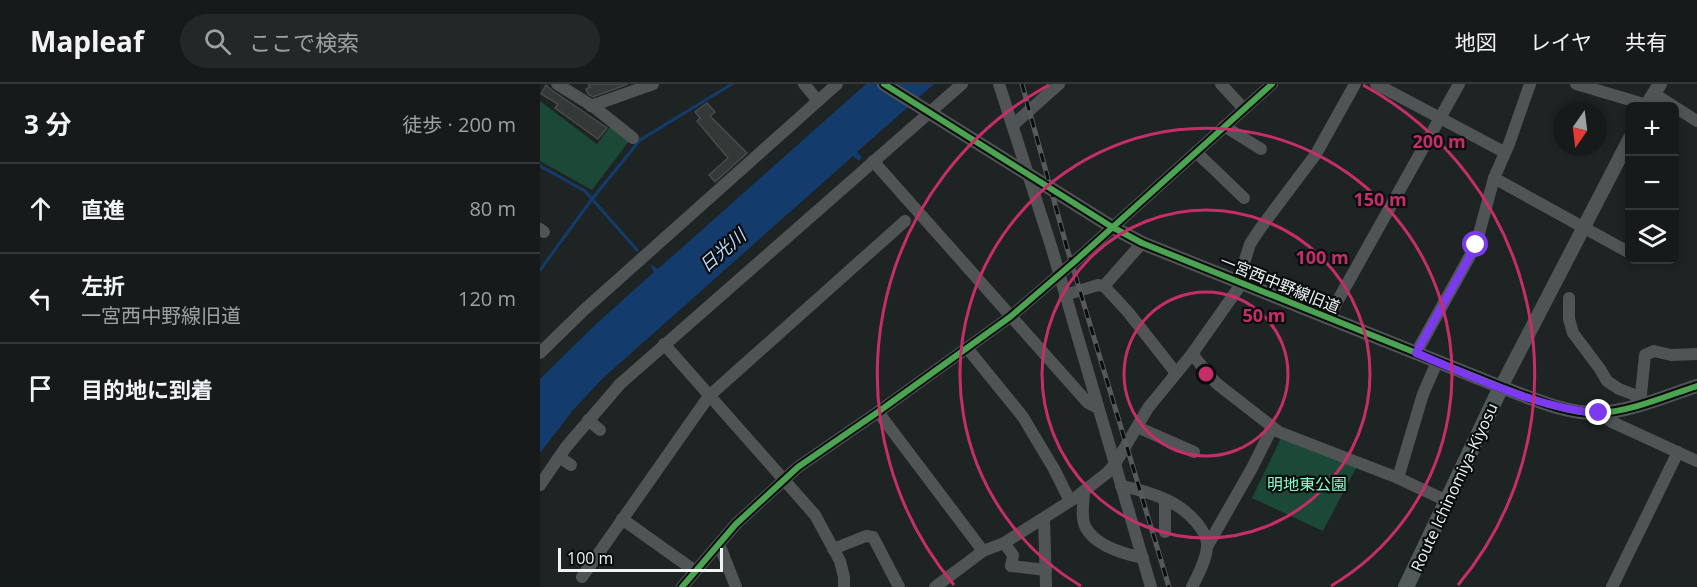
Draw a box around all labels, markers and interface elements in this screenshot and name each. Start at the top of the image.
search box [180,14,600,68]
text: Mapleaf [30,22,144,60]
icon: search [201,25,234,58]
text: ここで検索 [249,27,359,57]
text: 地図 [1455,28,1497,56]
text: レイヤ [1530,28,1592,56]
text: 共有 [1625,28,1667,56]
north arrow [1553,102,1607,156]
map controls [1625,102,1679,264]
button: + [1625,102,1679,156]
text: 3 分 [24,106,72,142]
text: 徒歩 · 200 m [402,111,516,138]
text: 200 m [1412,129,1466,153]
button: − [1625,156,1679,210]
text: 150 m [1353,187,1407,211]
icon: ahead [24,192,57,225]
text: 直進 [81,194,125,224]
text: 80 m [469,195,516,222]
button: layers [1625,210,1679,264]
water label: 日光川 [694,222,752,277]
route start [1462,231,1488,257]
text: 100 m [1295,245,1349,269]
street label: 一宮西中野線旧道 [1217,250,1343,318]
text: 左折 [81,270,125,300]
icon: left [24,282,57,315]
text: 120 m [458,285,516,312]
text: 一宮西中野線旧道 [81,302,241,329]
text: 50 m [1243,303,1285,327]
centre of rings [1196,364,1216,384]
icon: arrive [24,372,57,405]
text: 目的地に到着 [81,374,213,404]
street label: Route Ichinomiya-Kiyosu [1405,399,1503,575]
route end [1585,399,1611,425]
park label: 明地東公園 [1267,473,1347,495]
scale bar [558,545,723,572]
text: 100 m [567,547,613,569]

